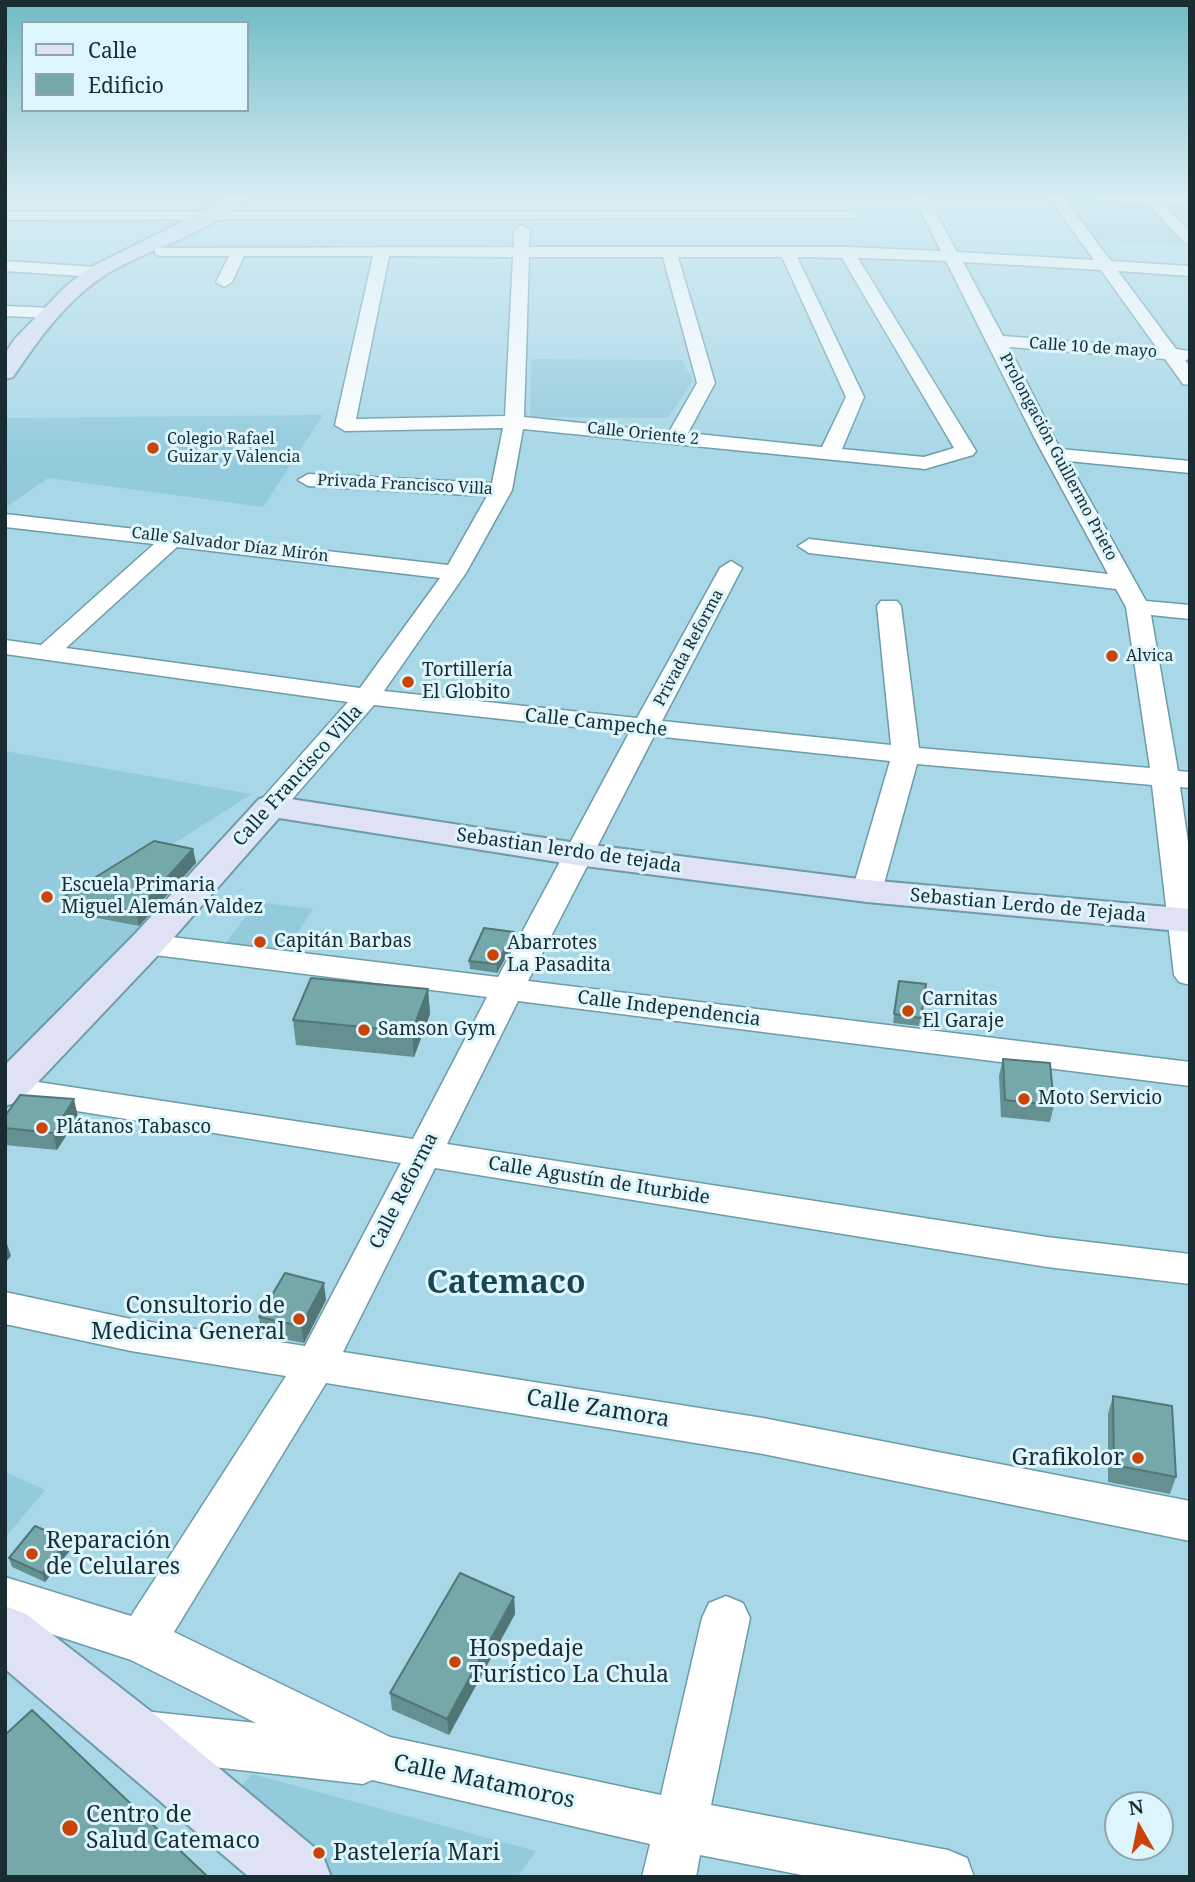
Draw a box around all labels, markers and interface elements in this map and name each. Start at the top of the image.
legend [21,21,248,112]
text: Calle [88,36,137,64]
text: Edificio [88,71,164,99]
street label: Calle 10 de mayo [1028,334,1158,362]
street label: Prolongación Guillermo Prieto [995,350,1121,564]
street label: Calle Oriente 2 [586,419,700,449]
place label: Colegio Rafael Guizar y Valencia [167,429,300,467]
marker: Colegio Rafael Guizar y Valencia [145,440,161,456]
street label: Privada Francisco Villa [317,471,493,499]
street label: Calle Salvador Díaz Mirón [130,523,330,567]
street label: Privada Reforma [650,586,728,710]
place label: Alvica [1126,646,1174,666]
marker: Alvica [1104,648,1120,664]
place label: Tortillería El Globito [422,660,513,704]
marker: Tortillería El Globito [400,674,416,690]
street label: Calle Francisco Villa [228,701,368,851]
street label: Calle Campeche [524,704,668,742]
street label: Sebastian lerdo de tejada [455,824,683,878]
place label: Escuela Primaria Miguel Alemán Valdez [61,875,263,919]
street label: Sebastian Lerdo de Tejada [909,884,1147,928]
marker: Escuela Primaria Miguel Alemán Valdez [39,889,55,905]
place label: Capitán Barbas [274,931,412,953]
place label: Abarrotes La Pasadita [507,933,611,977]
marker: Capitán Barbas [252,934,268,950]
marker: Abarrotes La Pasadita [485,947,501,963]
street label: Calle Independencia [576,986,762,1032]
place label: Carnitas El Garaje [922,989,1004,1033]
marker: Carnitas El Garaje [900,1003,916,1019]
place label: Samson Gym [378,1019,496,1041]
marker: Samson Gym [356,1022,372,1038]
place label: Moto Servicio [1038,1088,1162,1110]
marker: Moto Servicio [1016,1091,1032,1107]
place label: Plátanos Tabasco [56,1117,211,1139]
marker: Plátanos Tabasco [34,1120,50,1136]
street label: Calle Reforma [365,1129,443,1253]
street label: Calle Agustín de Iturbide [487,1152,711,1210]
district label: Catemaco [426,1265,586,1303]
place label: Consultorio de Medicina General [91,1292,285,1346]
marker: Consultorio de Medicina General [291,1311,307,1327]
street label: Calle Zamora [524,1384,672,1434]
place label: Grafikolor [1012,1444,1124,1472]
marker: Grafikolor [1130,1450,1146,1466]
place label: Reparación de Celulares [46,1527,180,1581]
marker: Reparación de Celulares [24,1546,40,1562]
place label: Hospedaje Turístico La Chula [469,1635,669,1689]
marker: Hospedaje Turístico La Chula [447,1654,463,1670]
street label: Calle Matamoros [391,1749,577,1815]
north arrow [1104,1791,1174,1861]
text: N [1127,1793,1145,1821]
place label: Centro de Salud Catemaco [86,1801,260,1855]
marker: Centro de Salud Catemaco [60,1818,80,1838]
place label: Pastelería Mari [333,1839,500,1867]
marker: Pastelería Mari [311,1845,327,1861]

